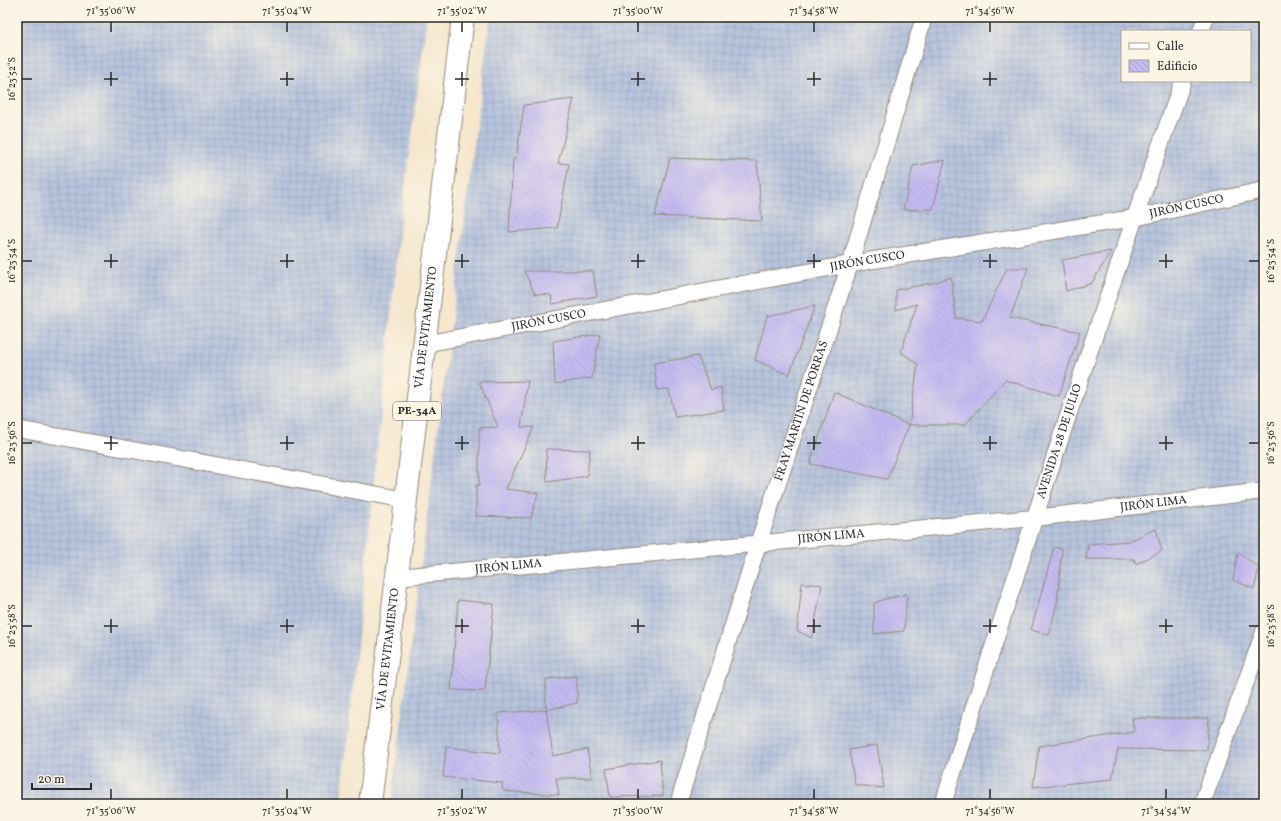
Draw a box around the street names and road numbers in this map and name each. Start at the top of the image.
street label: JIRÓN CUSCO [1148,191,1225,222]
street label: JIRÓN CUSCO [829,247,906,276]
street label: VÍA DE EVITAMIENTO [411,265,442,389]
street label: JIRÓN CUSCO [510,306,588,335]
street label: FRAY MARTIN DE PORRAS [771,339,832,483]
street label: AVENIDA 28 DE JULIO [1033,382,1086,501]
road number: PE-34A [393,402,441,420]
street label: JIRÓN LIMA [1119,492,1188,516]
street label: JIRÓN LIMA [797,526,866,548]
street label: JIRÓN LIMA [474,556,543,578]
street label: VÍA DE EVITAMIENTO [373,587,403,711]

